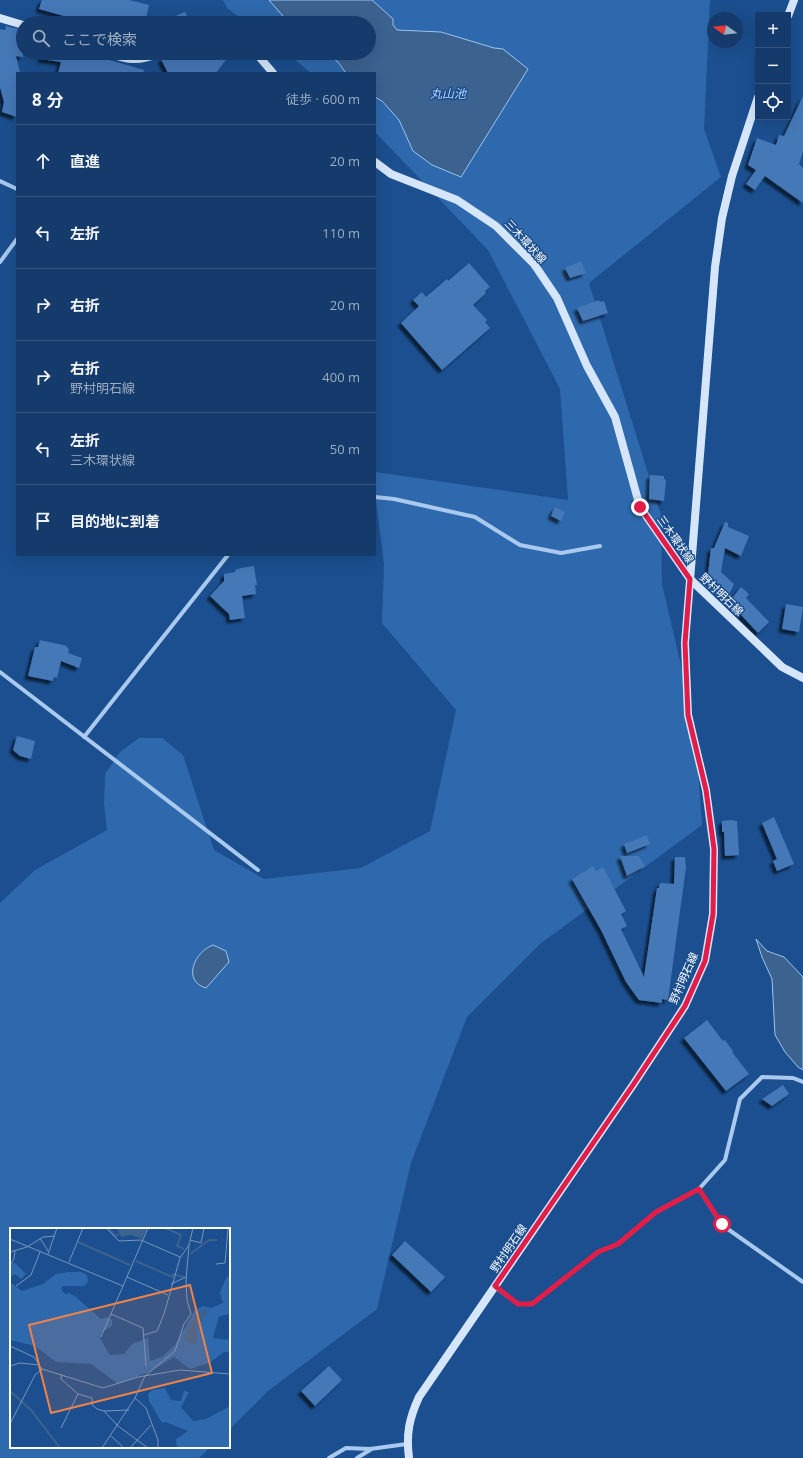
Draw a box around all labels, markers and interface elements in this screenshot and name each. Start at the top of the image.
north arrow [707,12,743,48]
map controls [755,12,791,120]
button: + [755,12,791,48]
search box [16,16,376,60]
icon: search [30,27,52,49]
text: ここで検索 [62,29,137,49]
button: − [755,48,791,84]
button: locate [755,84,791,120]
water label: 丸山池 [430,85,467,102]
text: 8 分 [32,88,63,111]
text: 徒歩 · 600 m [286,90,360,108]
icon: ahead [32,150,54,172]
text: 直進 [70,151,100,171]
text: 20 m [330,152,360,170]
street label: 三木環状線 [502,216,550,266]
icon: left [32,222,54,244]
text: 左折 [70,223,100,243]
text: 110 m [322,224,360,242]
icon: right [32,294,54,316]
text: 右折 [70,295,100,315]
text: 20 m [330,296,360,314]
text: 右折 [70,358,100,378]
icon: right [32,366,54,388]
text: 400 m [322,368,360,386]
text: 野村明石線 [70,379,135,397]
text: 左折 [70,430,100,450]
icon: left [32,438,54,460]
text: 50 m [330,440,360,458]
text: 三木環状線 [70,451,135,469]
route end [631,498,649,516]
icon: arrive [32,510,54,532]
text: 目的地に到着 [70,511,160,531]
street label: 三木環状線 [654,512,698,566]
street label: 野村明石線 [697,570,747,618]
street label: 野村明石線 [665,950,701,1006]
route start [713,1215,731,1233]
street label: 野村明石線 [486,1221,530,1275]
inset map [10,1228,230,1448]

